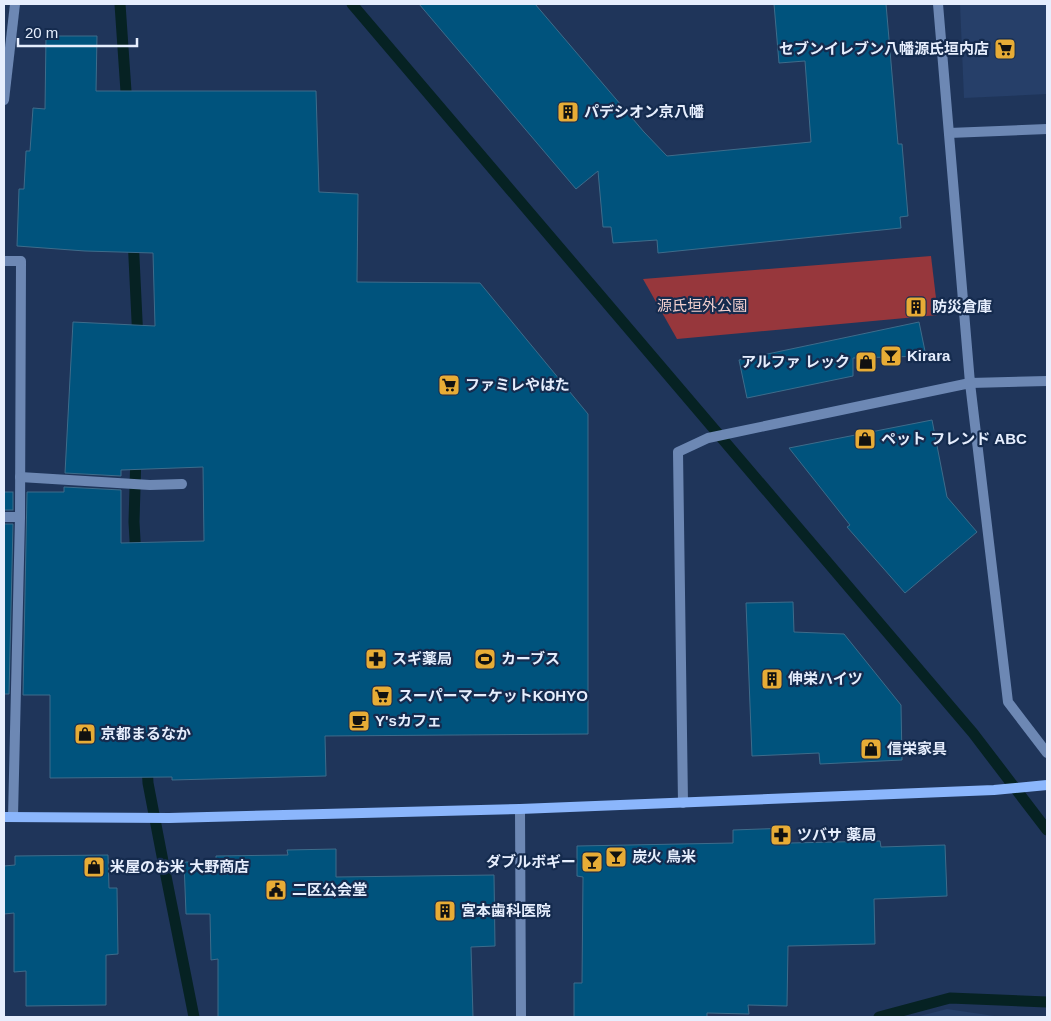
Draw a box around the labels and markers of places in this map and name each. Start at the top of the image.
supermarket icon: セブンイレブン八幡源氏垣内店 [993,37,1017,61]
place label: セブンイレブン八幡源氏垣内店 [779,40,989,57]
building icon: パデシオン京八幡 [556,100,580,124]
place label: パデシオン京八幡 [584,103,704,120]
building icon: 防災倉庫 [904,295,928,319]
place label: 防災倉庫 [932,298,992,315]
bar icon: Kirara [879,344,903,368]
place label: Kirara [907,347,951,364]
shop icon: アルファ レック [854,350,878,374]
place label: アルファ レック [741,353,850,370]
supermarket icon: ファミレやはた [437,373,461,397]
place label: ファミレやはた [465,376,570,393]
shop icon: ペット フレンド ABC [853,427,877,451]
place label: ペット フレンド ABC [881,430,1027,447]
pharmacy icon: スギ薬局 [364,647,388,671]
sports icon: カーブス [473,647,497,671]
place label: スギ薬局 [392,650,452,667]
place label: カーブス [501,650,560,667]
building icon: 伸栄ハイツ [760,667,784,691]
place label: 伸栄ハイツ [788,670,863,687]
supermarket icon: スーパーマーケットKOHYO [370,684,394,708]
place label: スーパーマーケットKOHYO [398,687,588,704]
cafe icon: Y'sカフェ [347,709,371,733]
place label: Y'sカフェ [375,712,442,729]
shop icon: 京都まるなか [73,722,97,746]
place label: 京都まるなか [101,725,191,742]
shop icon: 信栄家具 [859,737,883,761]
place label: 信栄家具 [887,740,947,757]
pharmacy icon: ツバサ 薬局 [769,823,793,847]
place label: ツバサ 薬局 [797,826,876,843]
bar icon: 炭火 鳥米 [604,845,628,869]
place label: 炭火 鳥米 [632,848,696,865]
bar icon: ダブルボギー [580,850,604,874]
place label: ダブルボギー [486,853,576,870]
shop icon: 米屋のお米 大野商店 [82,855,106,879]
place label: 米屋のお米 大野商店 [110,858,249,875]
public building icon: 二区公会堂 [264,878,288,902]
place label: 二区公会堂 [292,881,367,898]
building icon: 宮本歯科医院 [433,899,457,923]
place label: 宮本歯科医院 [461,902,551,919]

